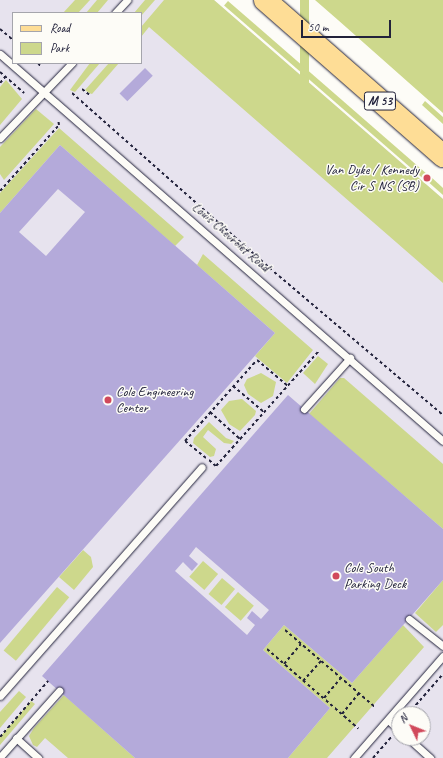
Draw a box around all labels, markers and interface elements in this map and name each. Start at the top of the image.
legend [12,12,142,64]
scale bar [303,12,393,38]
text: 50 m [308,19,328,35]
text: Road [50,20,70,36]
text: Park [50,40,69,56]
road number: M 53 [363,90,397,112]
place label: Van Dyke / Kennedy Cir S NS (SB) [325,162,419,194]
marker: Van Dyke / Kennedy Cir S NS (SB) [422,173,432,183]
street label: Louis Chevrolet Road [189,199,273,275]
place label: Cole Engineering Center [116,384,194,416]
marker: Cole Engineering Center [103,395,113,405]
place label: Cole South Parking Deck [344,560,406,592]
marker: Cole South Parking Deck [331,571,341,581]
north arrow [391,706,431,746]
text: N [396,711,410,726]

